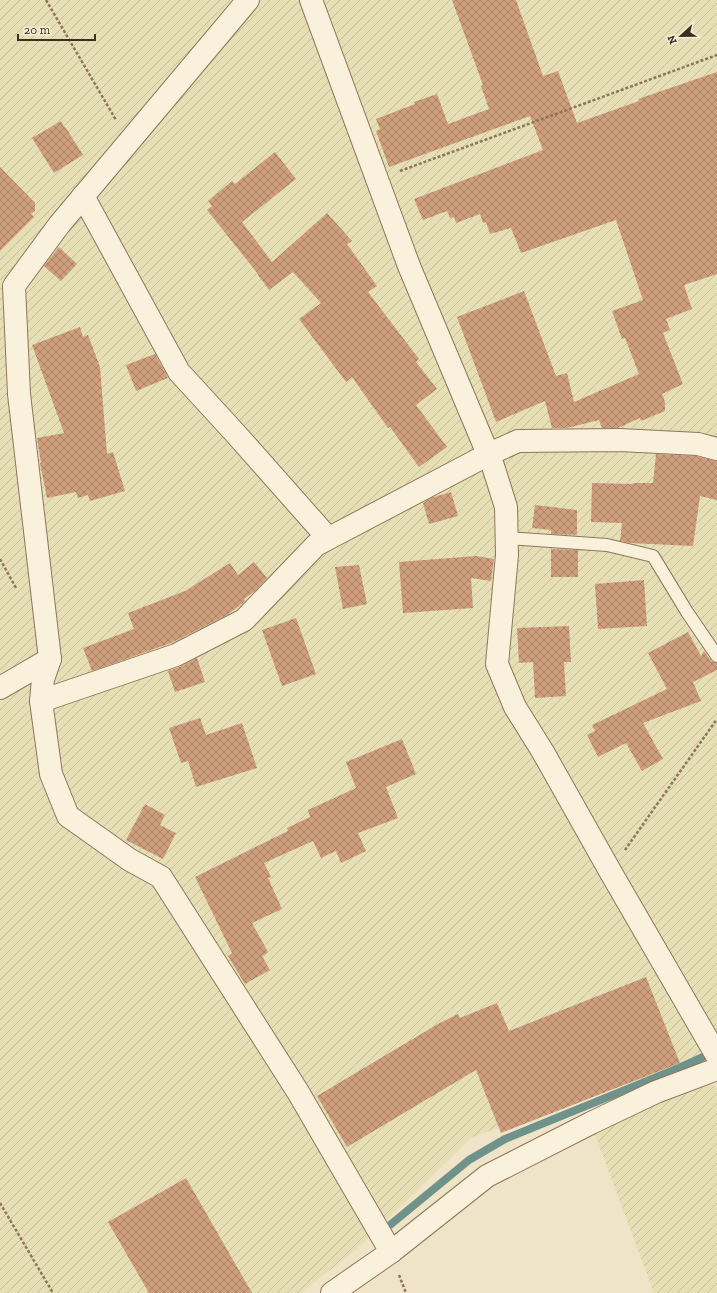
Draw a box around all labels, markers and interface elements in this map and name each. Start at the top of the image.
scale bar [18,16,95,42]
north arrow [661,16,701,56]
text: 20 m [24,23,51,37]
text: N [664,33,680,46]

